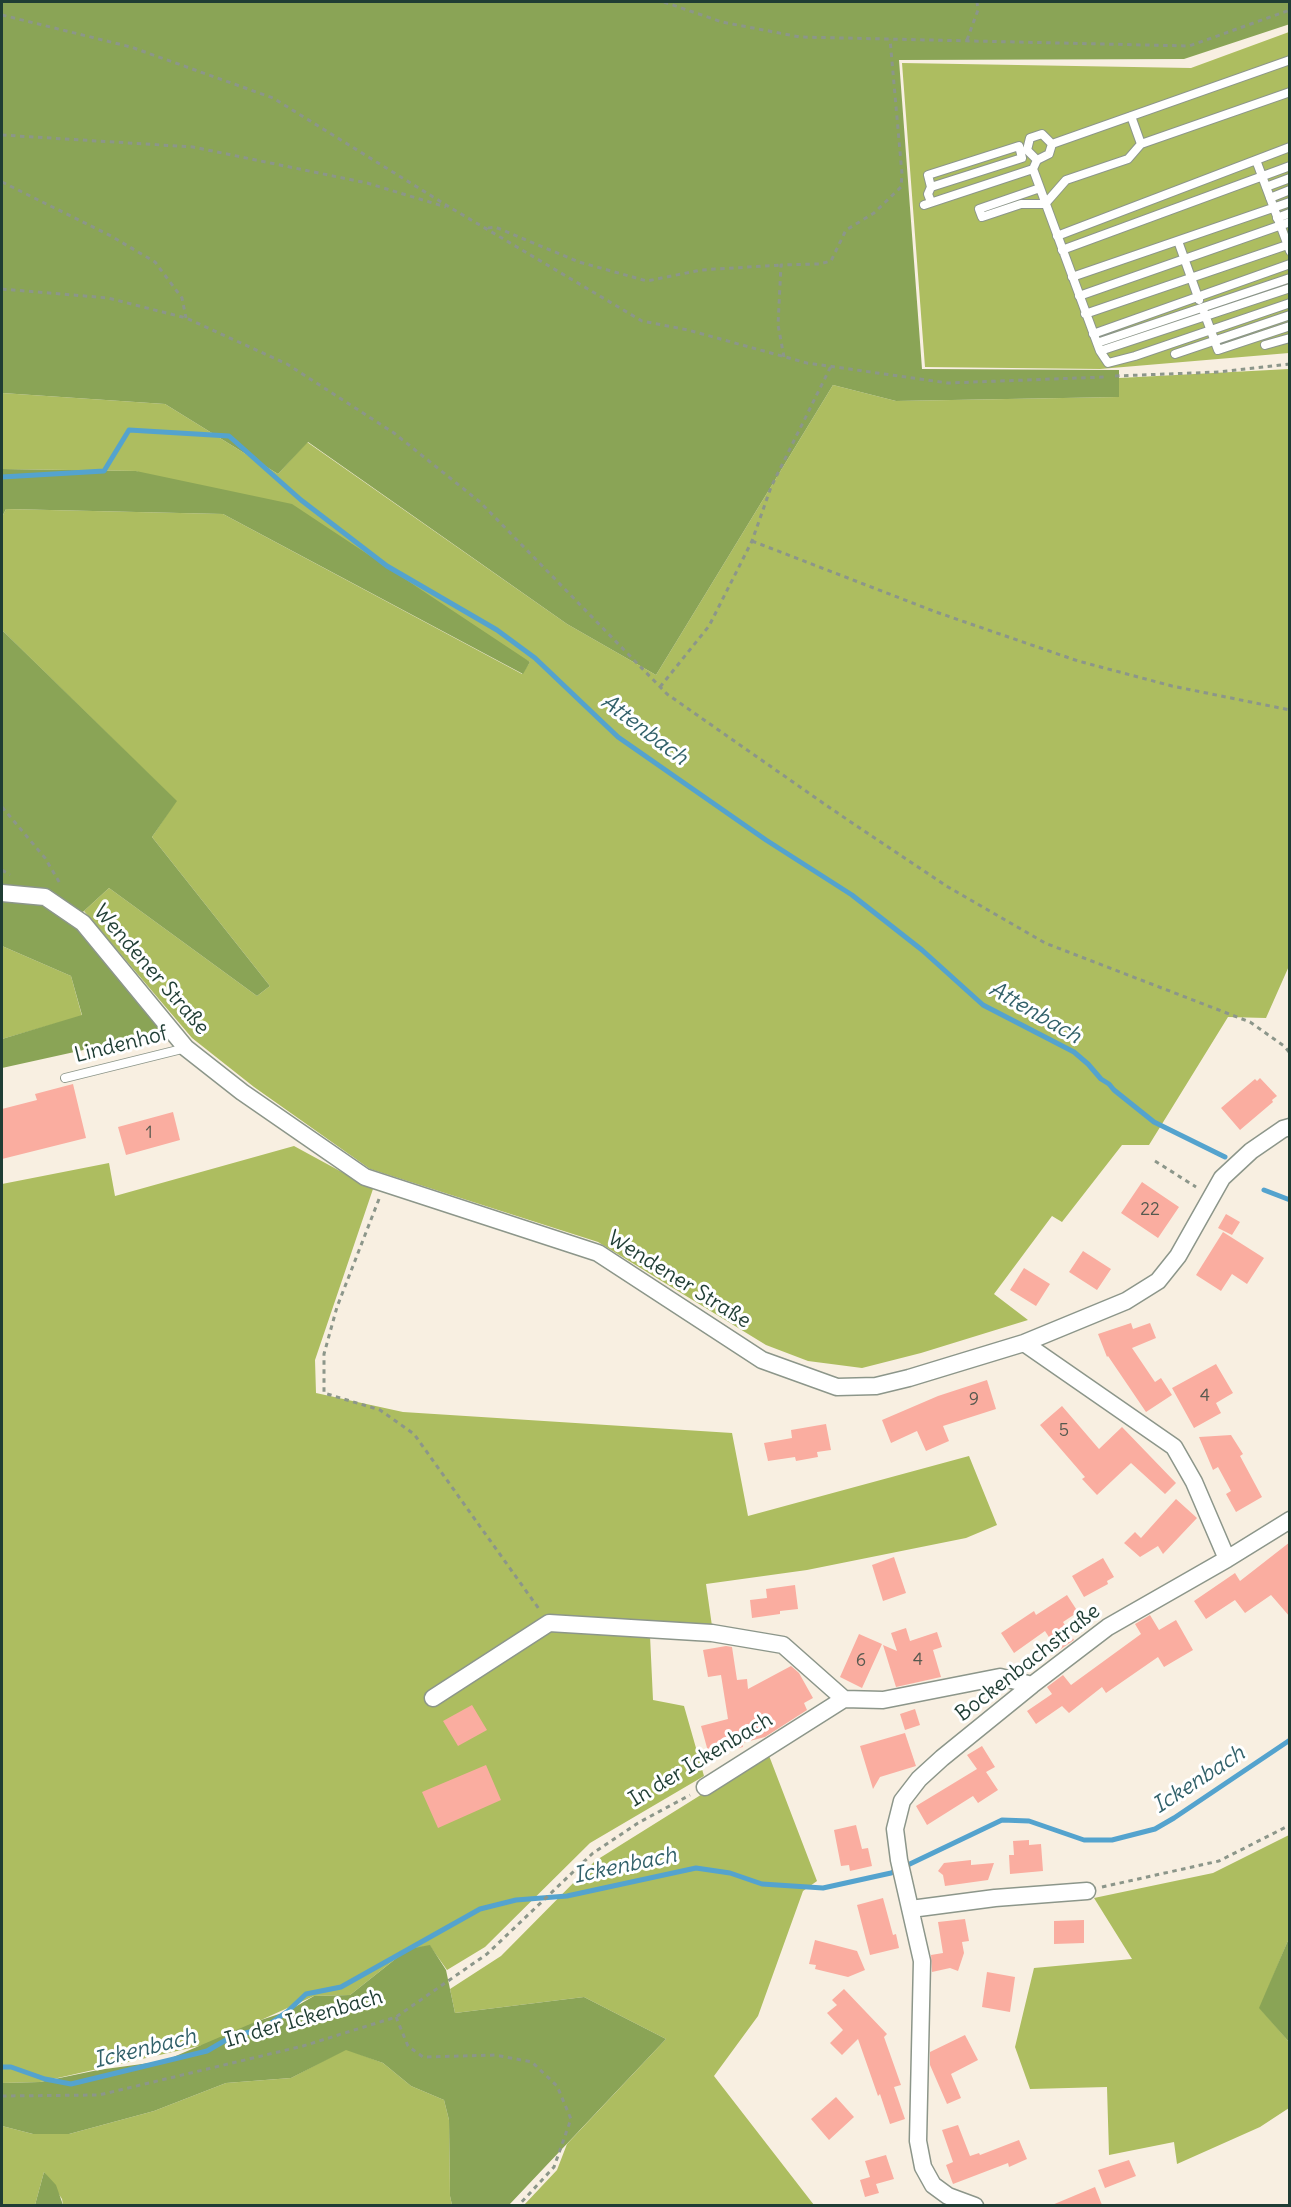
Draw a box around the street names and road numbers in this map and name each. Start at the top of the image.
street label: Wendener Straße [88,900,214,1040]
street label: Lindenhof [72,1021,170,1069]
street label: Wendener Straße [603,1226,755,1334]
street label: Bockenbachstraße [951,1599,1105,1727]
street label: In der Ickenbach [625,1707,777,1813]
street label: In der Ickenbach [222,1984,386,2054]

